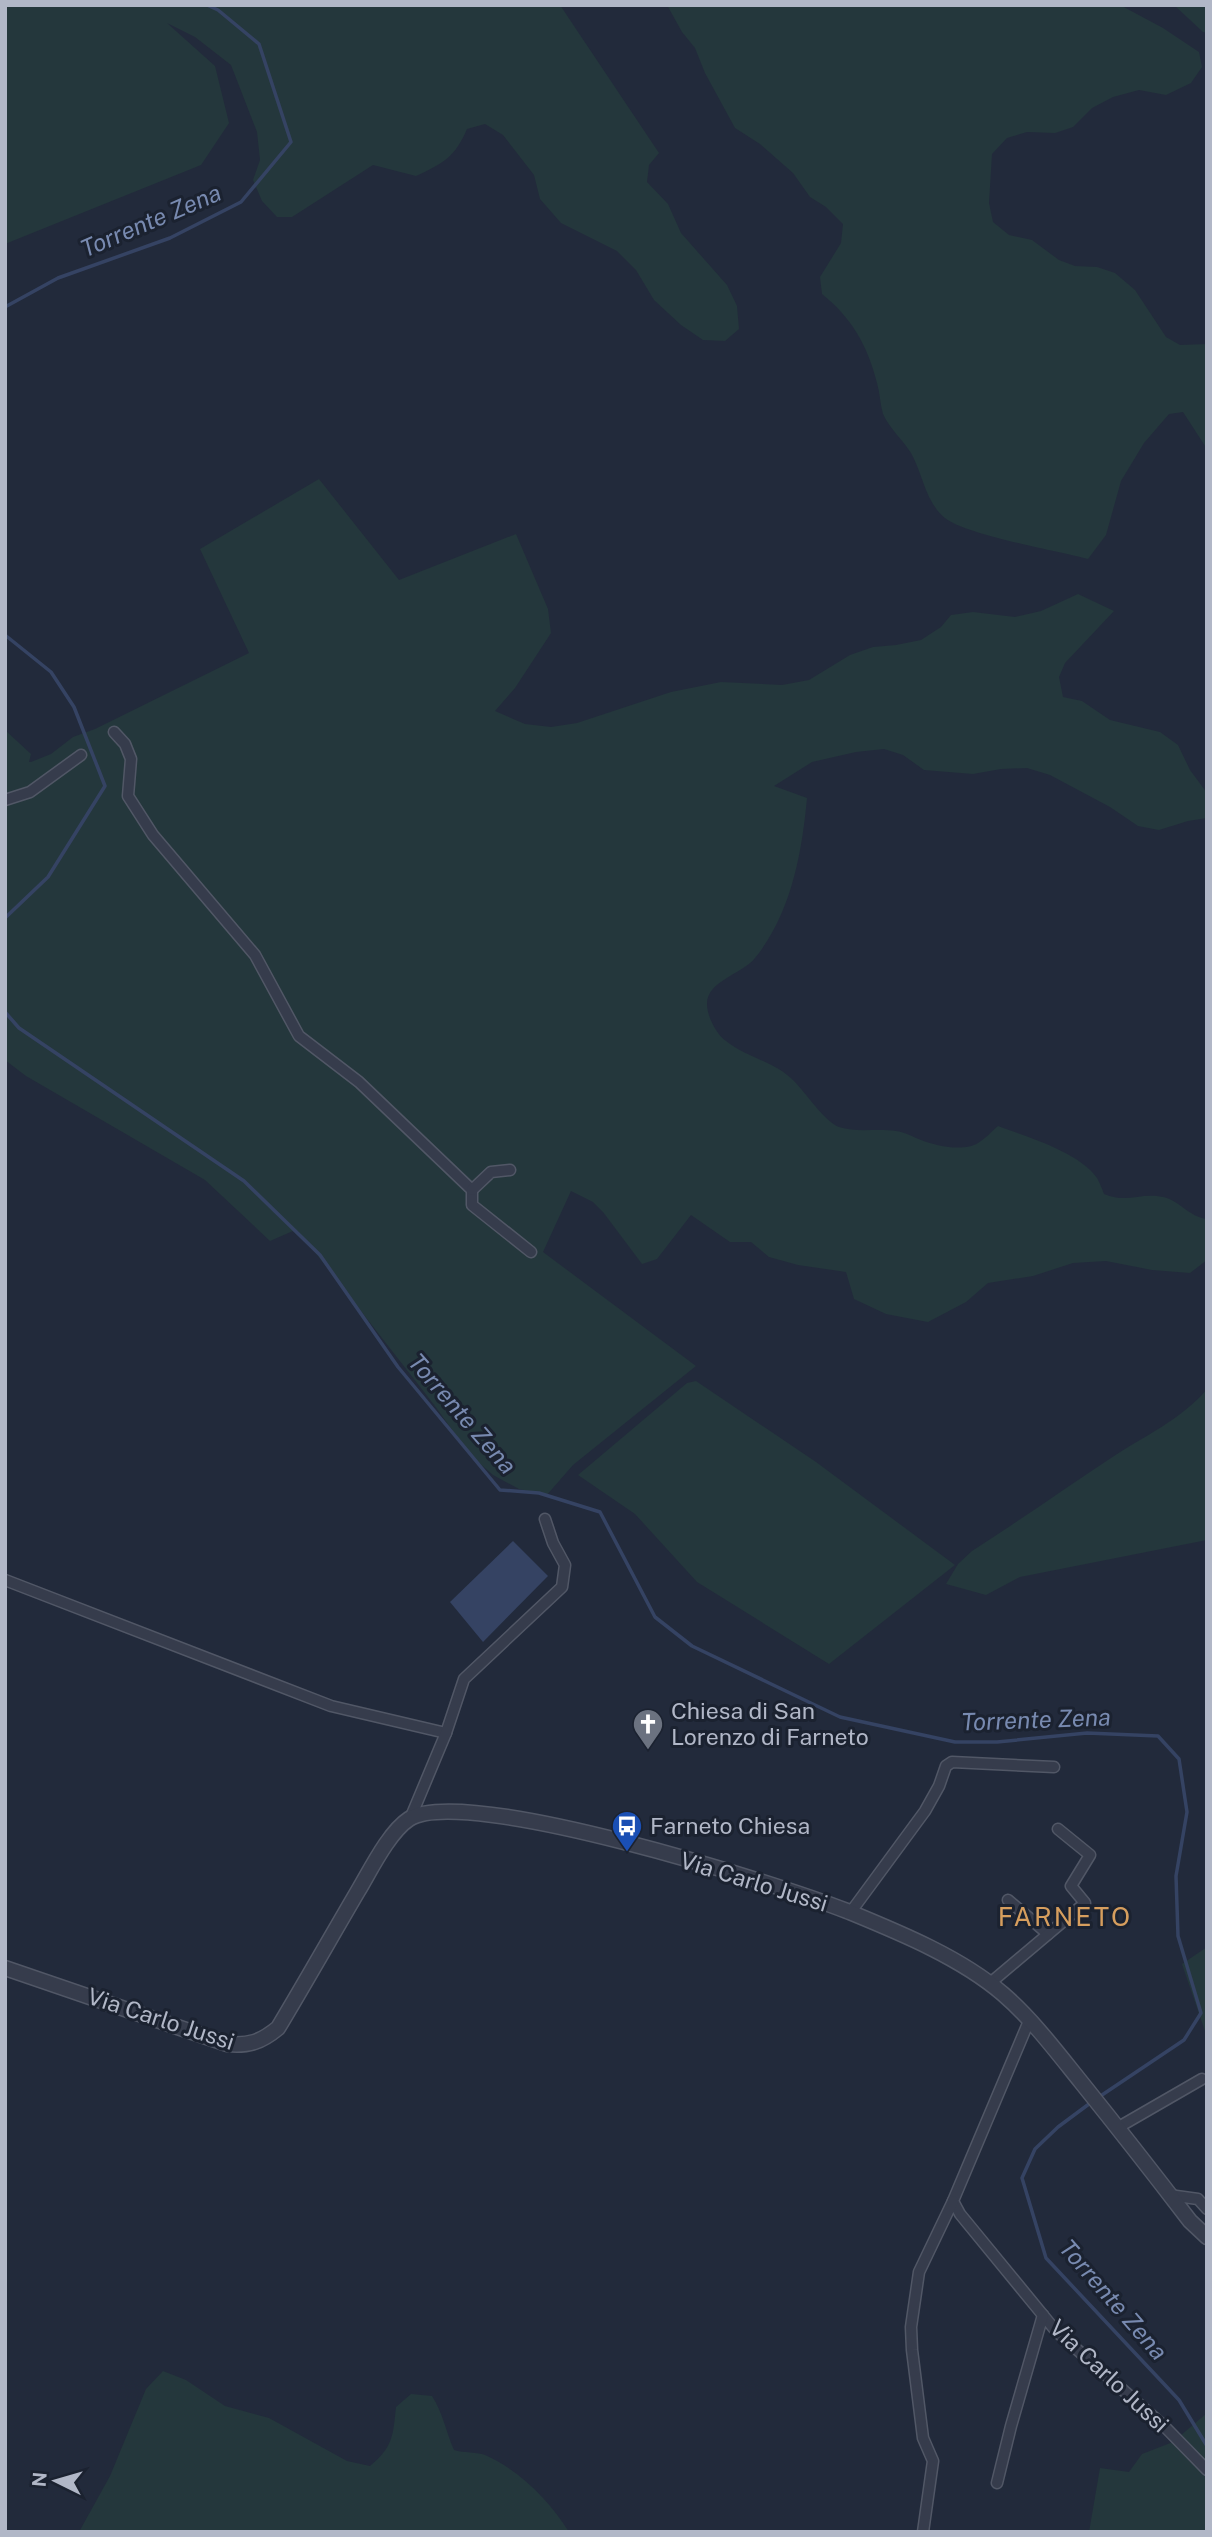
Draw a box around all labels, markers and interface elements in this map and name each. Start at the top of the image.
water label: Torrente Zena [76,178,225,262]
water label: Torrente Zena [403,1348,522,1479]
place label: Chiesa di San Lorenzo di Farneto [671,1697,869,1750]
water label: Torrente Zena [961,1702,1111,1736]
church icon: Chiesa di San Lorenzo di Farneto [631,1707,665,1751]
bus stop icon: Farneto Chiesa [610,1809,644,1853]
place label: Farneto Chiesa [650,1812,810,1839]
street label: Via Carlo Jussi [677,1846,831,1917]
district label: FARNETO [998,1901,1132,1932]
street label: Via Carlo Jussi [84,1982,238,2055]
water label: Torrente Zena [1054,2234,1173,2365]
street label: Via Carlo Jussi [1044,2314,1174,2438]
north arrow [21,2446,91,2516]
text: N [27,2471,51,2488]

